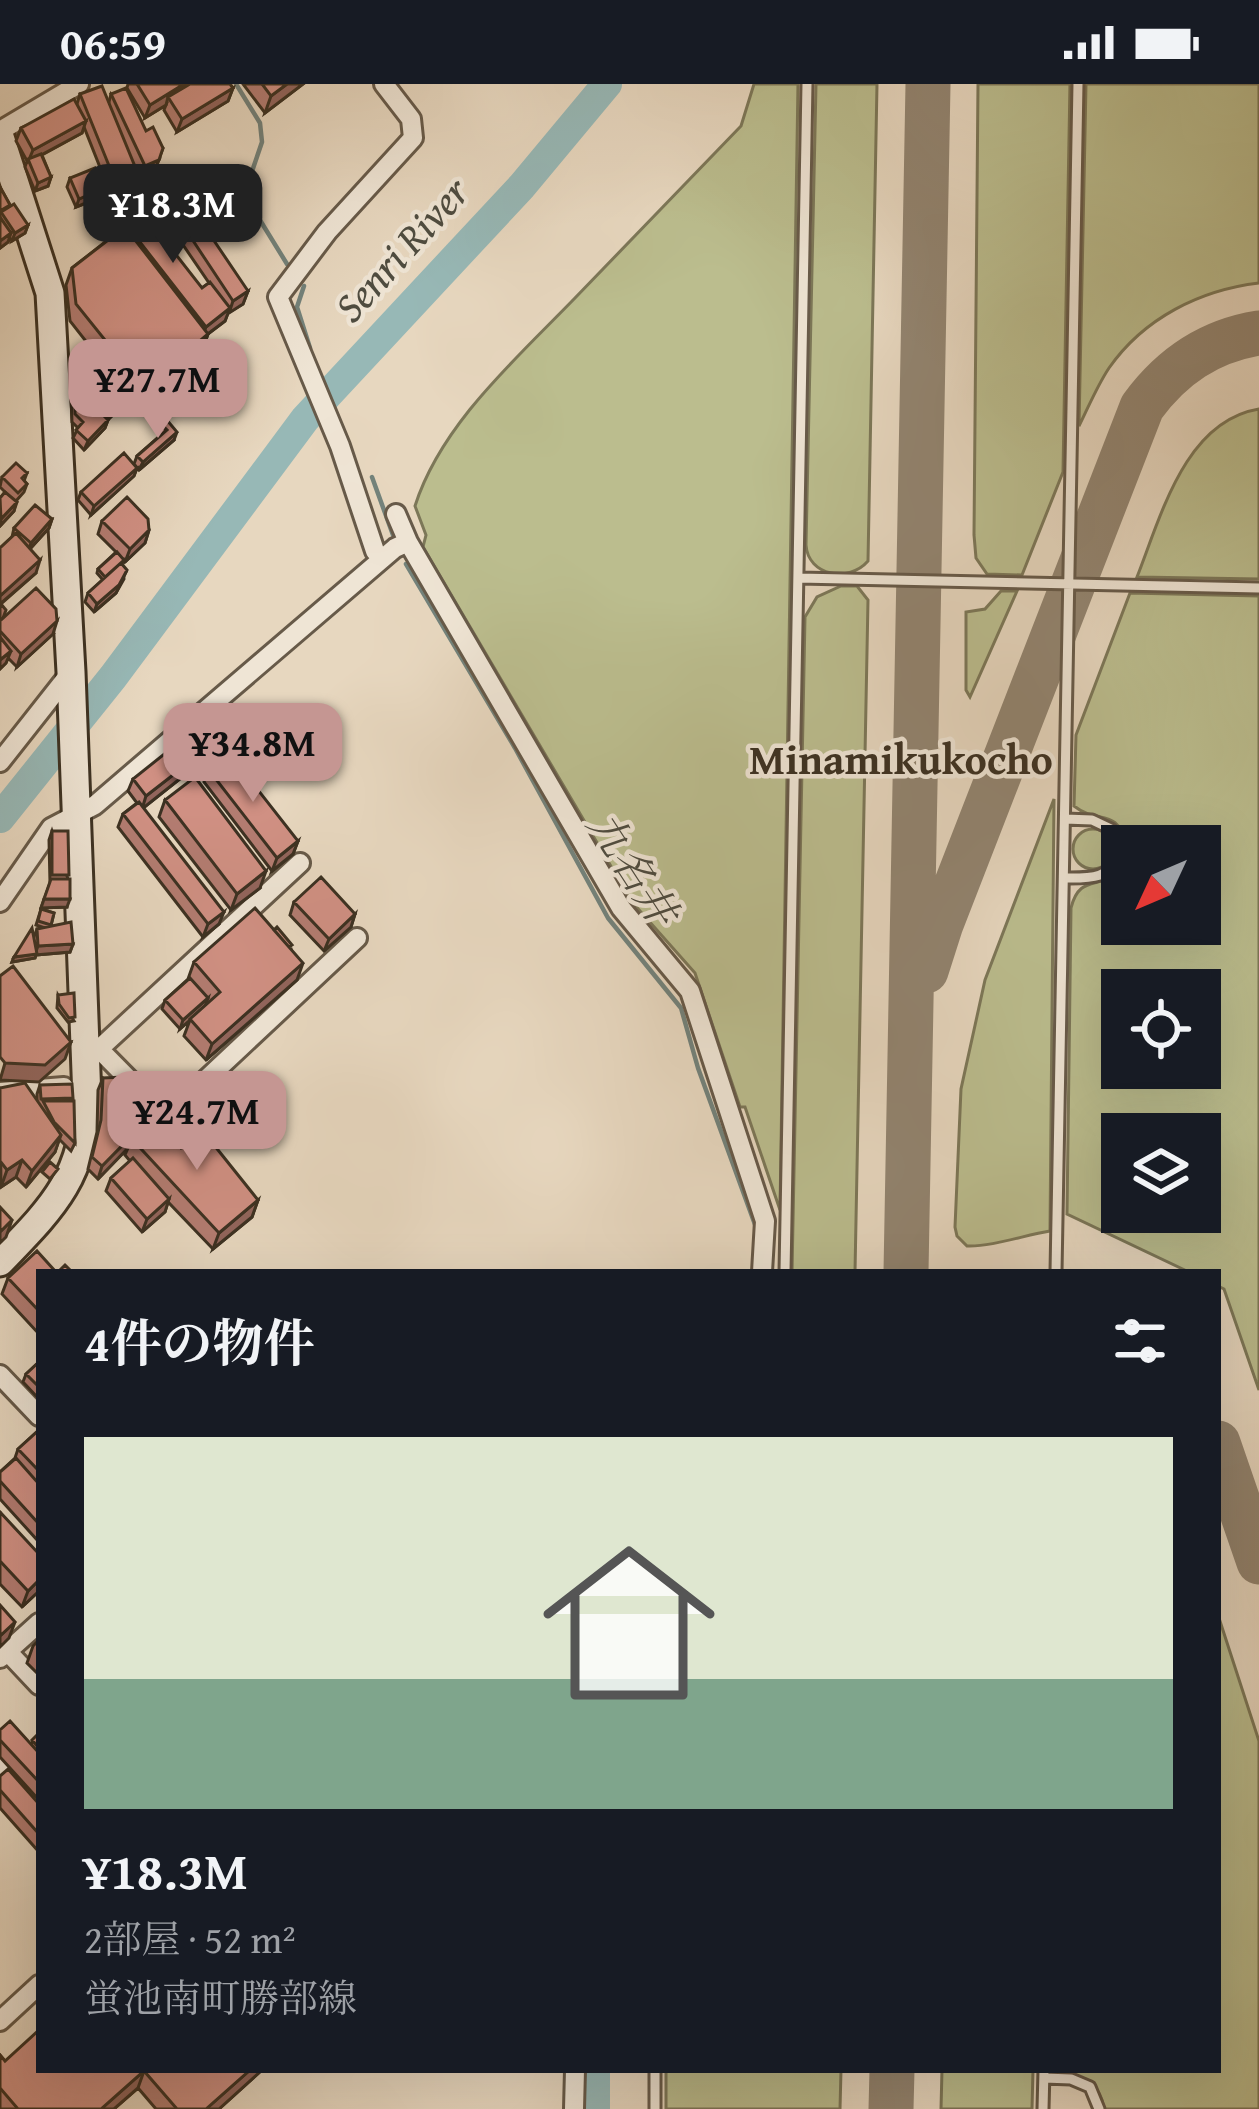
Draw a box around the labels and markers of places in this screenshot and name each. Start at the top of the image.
pin: ¥18.3M [75,164,271,266]
pin: ¥27.7M [60,339,256,441]
pin: ¥34.8M [155,703,351,805]
pin: ¥24.7M [99,1071,295,1173]

